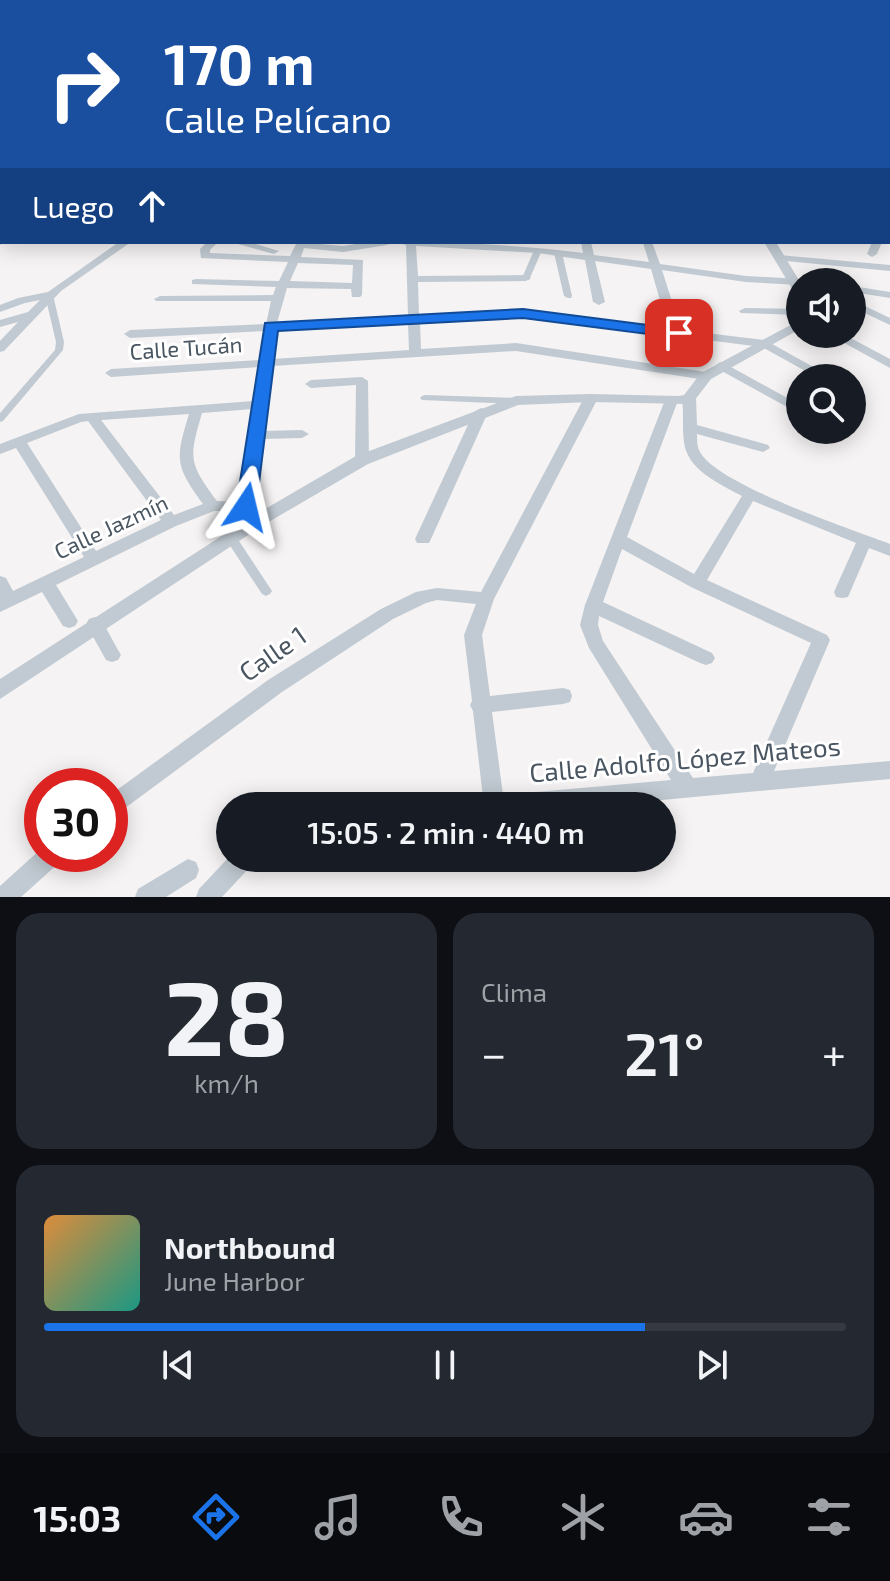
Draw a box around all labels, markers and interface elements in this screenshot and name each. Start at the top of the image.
text: 170 m [164,29,315,96]
icon: right [32,32,136,136]
text: Calle Pelícano [164,97,392,140]
icon: ahead [130,184,174,228]
text: Luego [32,188,114,224]
map controls [786,268,866,444]
button: sound [786,268,866,348]
pin [645,299,713,367]
icon: arrive [657,311,701,355]
street label: Calle Tucán [129,330,243,364]
button: search [786,364,866,444]
position arrow [204,465,288,549]
street label: Calle Jazmín [50,488,171,564]
street label: Calle 1 [233,619,312,687]
street label: Calle Adolfo López Mateos [528,729,842,788]
speed limit sign: 30 [24,768,128,872]
text: 15:05 · 2 min · 440 m [307,814,585,850]
text: 28 [164,952,289,1077]
text: Clima [481,976,547,1007]
text: 21° [624,1016,705,1088]
text: − [481,1026,507,1079]
text: + [822,1026,846,1079]
text: km/h [194,1067,259,1098]
text: Northbound [164,1229,336,1265]
text: June Harbor [164,1265,305,1296]
icon: previous [156,1343,200,1387]
icon: pause [423,1343,467,1387]
icon: next [690,1343,734,1387]
icon: directions [188,1489,244,1545]
icon: music [310,1489,366,1545]
icon: phone [433,1489,489,1545]
icon: climate [555,1489,611,1545]
icon: car [678,1489,734,1545]
icon: filters [801,1489,857,1545]
text: 15:03 [33,1496,121,1539]

